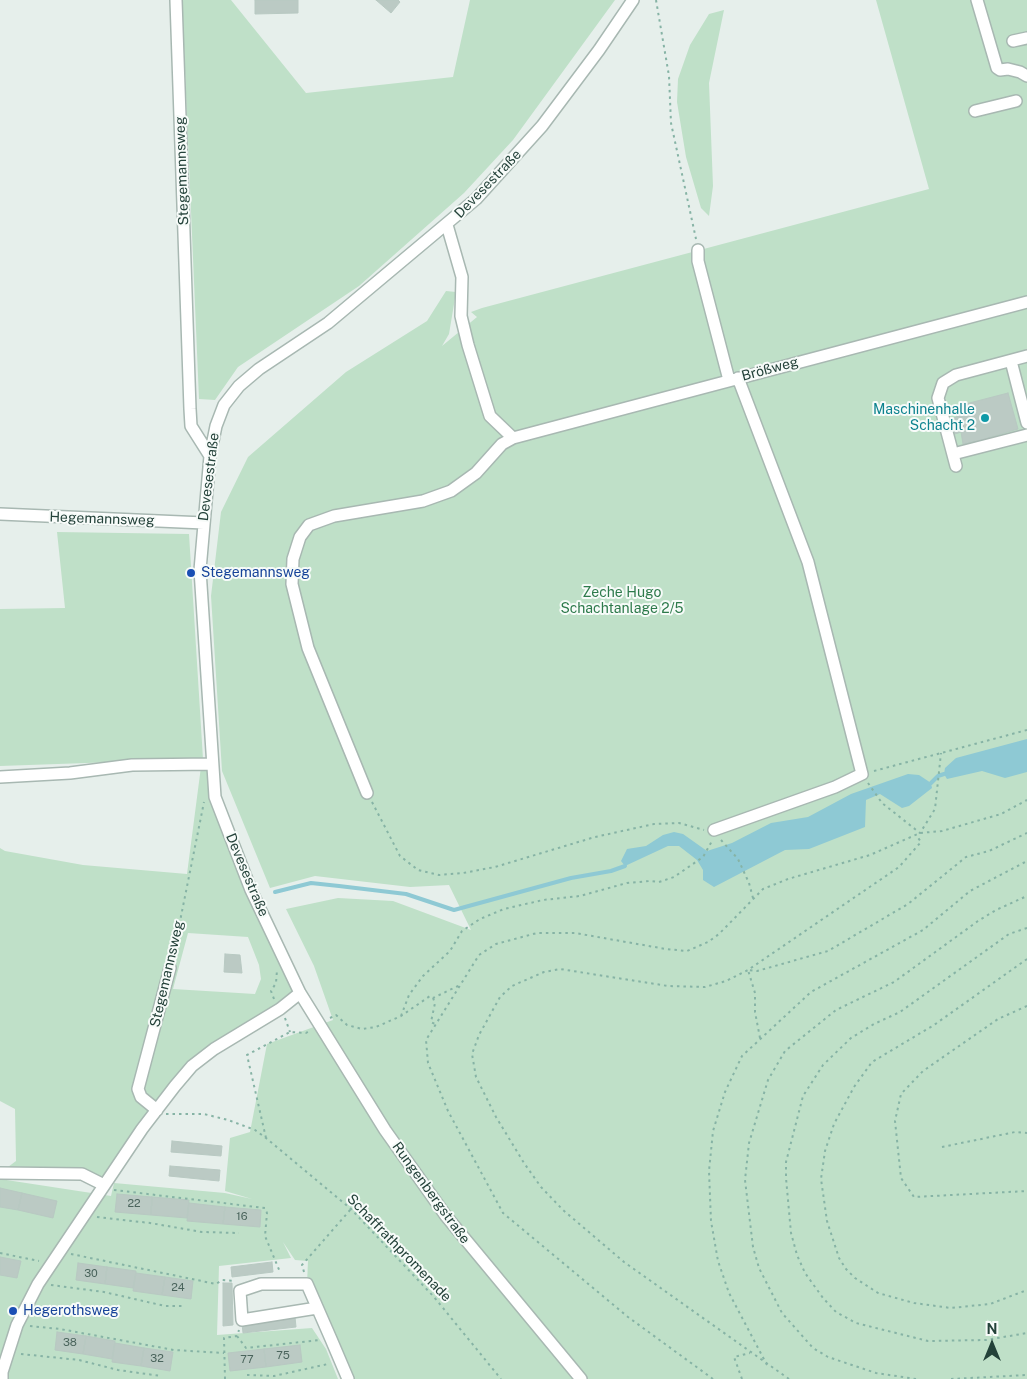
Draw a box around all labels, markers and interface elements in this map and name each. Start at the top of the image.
street label: Stegemannsweg [172,116,192,226]
street label: Devesestraße [451,146,525,222]
street label: Brößweg [740,353,800,385]
place label: Maschinenhalle Schacht 2 [873,402,975,434]
marker: Maschinenhalle Schacht 2 [979,412,991,424]
street label: Devesestraße [195,432,223,522]
street label: Hegemannsweg [49,509,155,529]
place label: Stegemannsweg [201,565,310,581]
marker: Stegemannsweg [185,567,197,579]
park label: Zeche Hugo Schachtanlage 2/5 [560,585,684,618]
street label: Devesestraße [222,831,272,919]
street label: Stegemannsweg [147,919,187,1029]
street label: Rungenbergstraße [388,1139,474,1247]
street label: Schaffrathpromenade [343,1191,455,1305]
house number: 22 [127,1197,141,1211]
house number: 16 [236,1210,248,1224]
house number: 30 [84,1267,98,1281]
house number: 24 [171,1281,185,1295]
place label: Hegerothsweg [23,1303,119,1319]
marker: Hegerothsweg [7,1305,19,1317]
north arrow [967,1319,1017,1369]
text: N [987,1321,997,1337]
house number: 38 [63,1336,77,1350]
house number: 75 [276,1349,290,1363]
house number: 32 [150,1352,164,1366]
house number: 77 [240,1353,254,1367]

